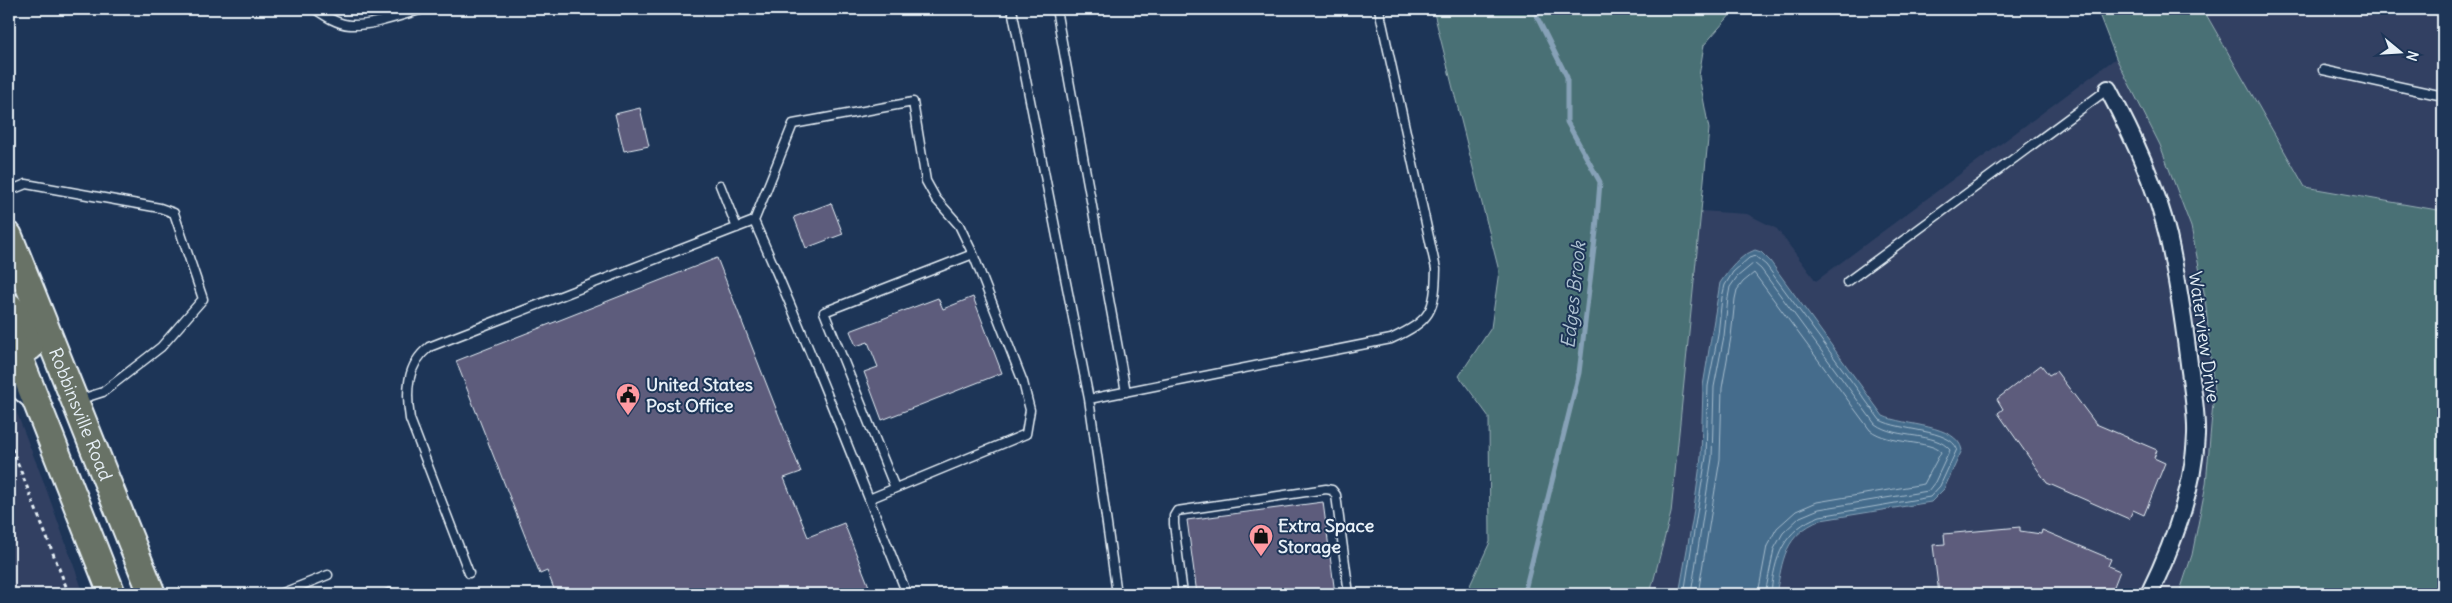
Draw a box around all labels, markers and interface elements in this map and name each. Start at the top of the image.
north arrow [2374,28,2424,78]
text: N [2402,49,2422,63]
water label: Edges Brook [1555,239,1591,350]
street label: Waterview Drive [2184,270,2225,404]
street label: Robbinsville Road [44,344,118,484]
place label: United States Post Office [646,373,753,417]
public building icon: United States Post Office [615,382,641,416]
place label: Extra Space Storage [1278,514,1374,558]
shop icon: Extra Space Storage [1248,523,1274,557]

